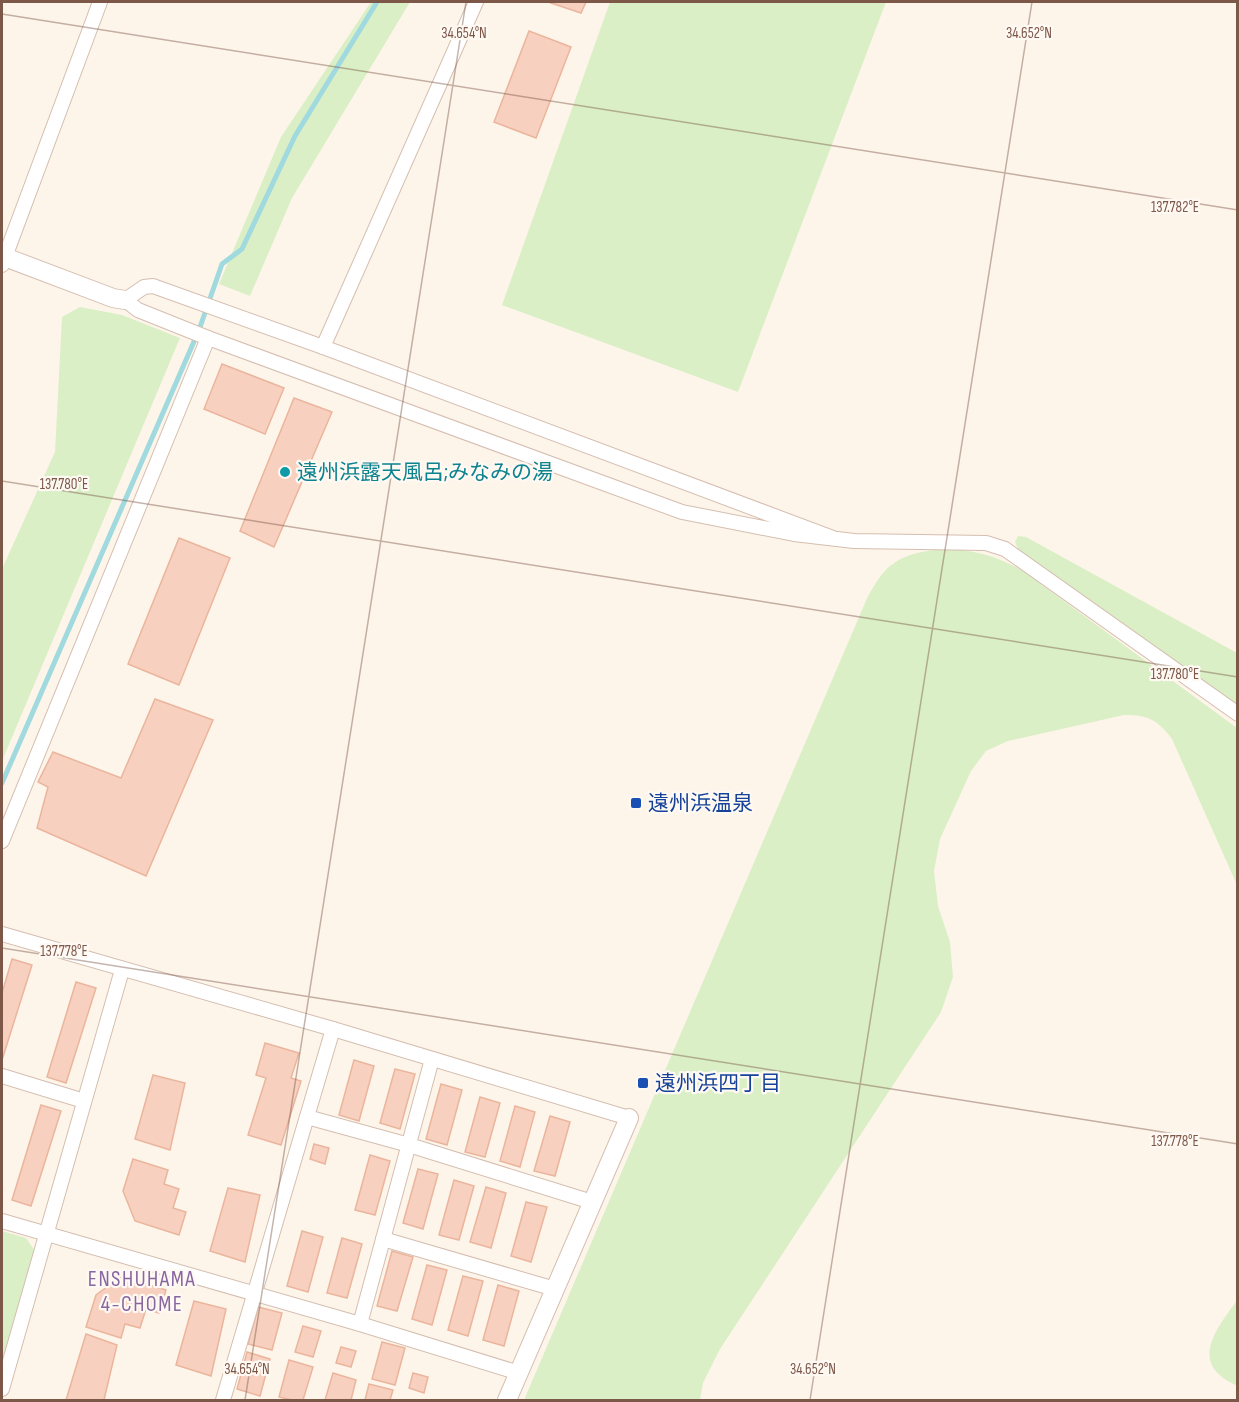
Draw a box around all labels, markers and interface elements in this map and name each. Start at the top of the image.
text: 34.654°N [441,24,487,43]
text: 34.652°N [1006,24,1052,43]
text: 137.782°E [1151,198,1199,217]
place label: 遠州浜露天風呂;みなみの湯 [297,460,553,485]
marker: 遠州浜露天風呂;みなみの湯 [278,465,292,479]
text: 137.780°E [40,475,88,494]
text: 137.780°E [1151,665,1199,684]
place label: 遠州浜温泉 [648,791,753,816]
marker: 遠州浜温泉 [629,796,643,810]
text: 137.778°E [40,942,88,961]
place label: 遠州浜四丁目 [655,1071,781,1096]
marker: 遠州浜四丁目 [636,1076,650,1090]
text: 137.778°E [1151,1132,1199,1151]
district label: ENSHUHAMA 4-CHOME [88,1266,196,1318]
text: 34.654°N [224,1360,270,1379]
text: 34.652°N [790,1360,836,1379]

